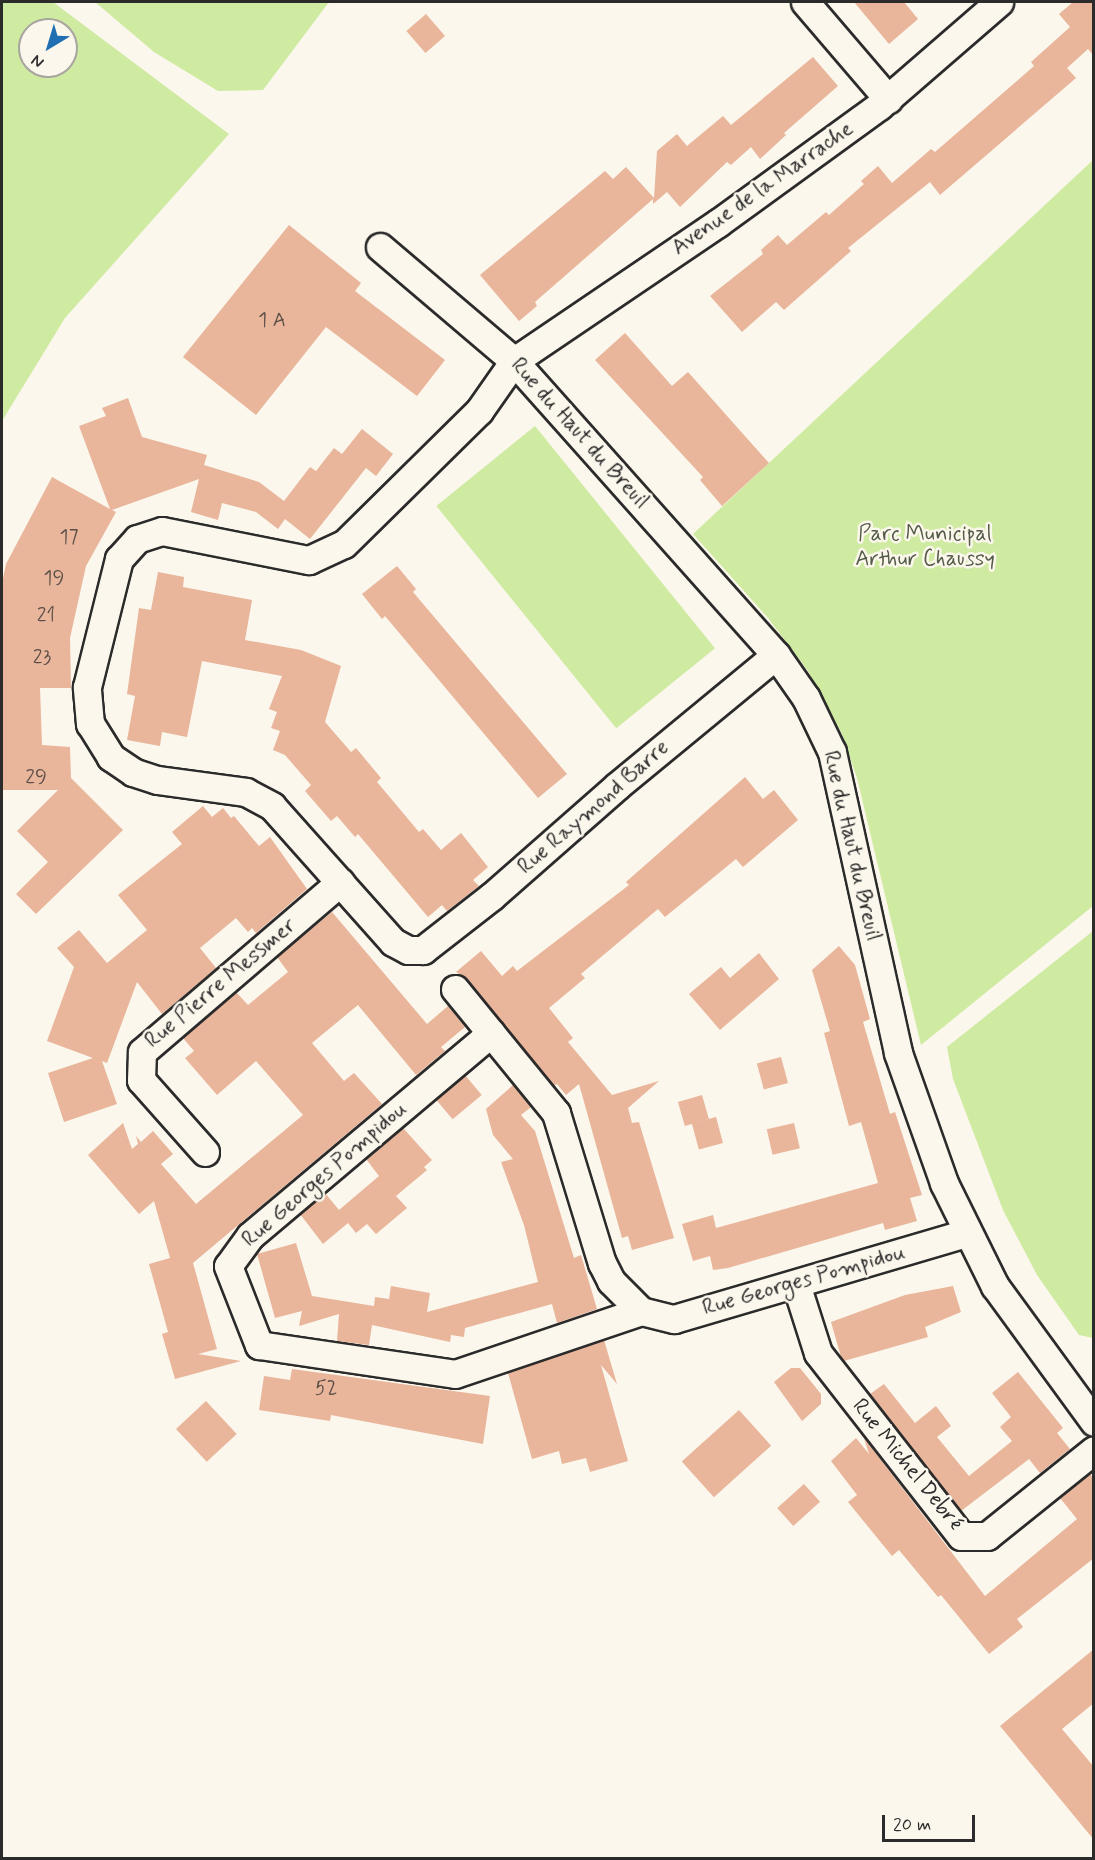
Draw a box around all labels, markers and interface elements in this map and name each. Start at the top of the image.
north arrow [18,18,78,78]
text: N [27,49,49,73]
street label: Avenue de la Marrache [667,116,859,262]
house number: 1 A [258,308,286,332]
street label: Rue du Haut du Breuil [506,355,652,513]
park label: Parc Municipal Arthur Chaussy [853,521,997,572]
house number: 17 [60,525,78,549]
house number: 19 [44,566,64,590]
house number: 21 [37,603,55,627]
house number: 23 [33,645,51,669]
street label: Rue Raymond Barre [514,736,674,880]
street label: Rue du Haut du Breuil [817,751,885,941]
house number: 29 [25,765,47,789]
street label: Rue Pierre Messmer [142,914,300,1054]
street label: Rue Georges Pompidou [240,1099,410,1251]
street label: Rue Georges Pompidou [703,1240,905,1322]
house number: 52 [315,1376,337,1400]
street label: Rue Michel Debré [845,1393,969,1537]
scale bar [885,1803,978,1841]
text: 20 m [893,1813,931,1837]

